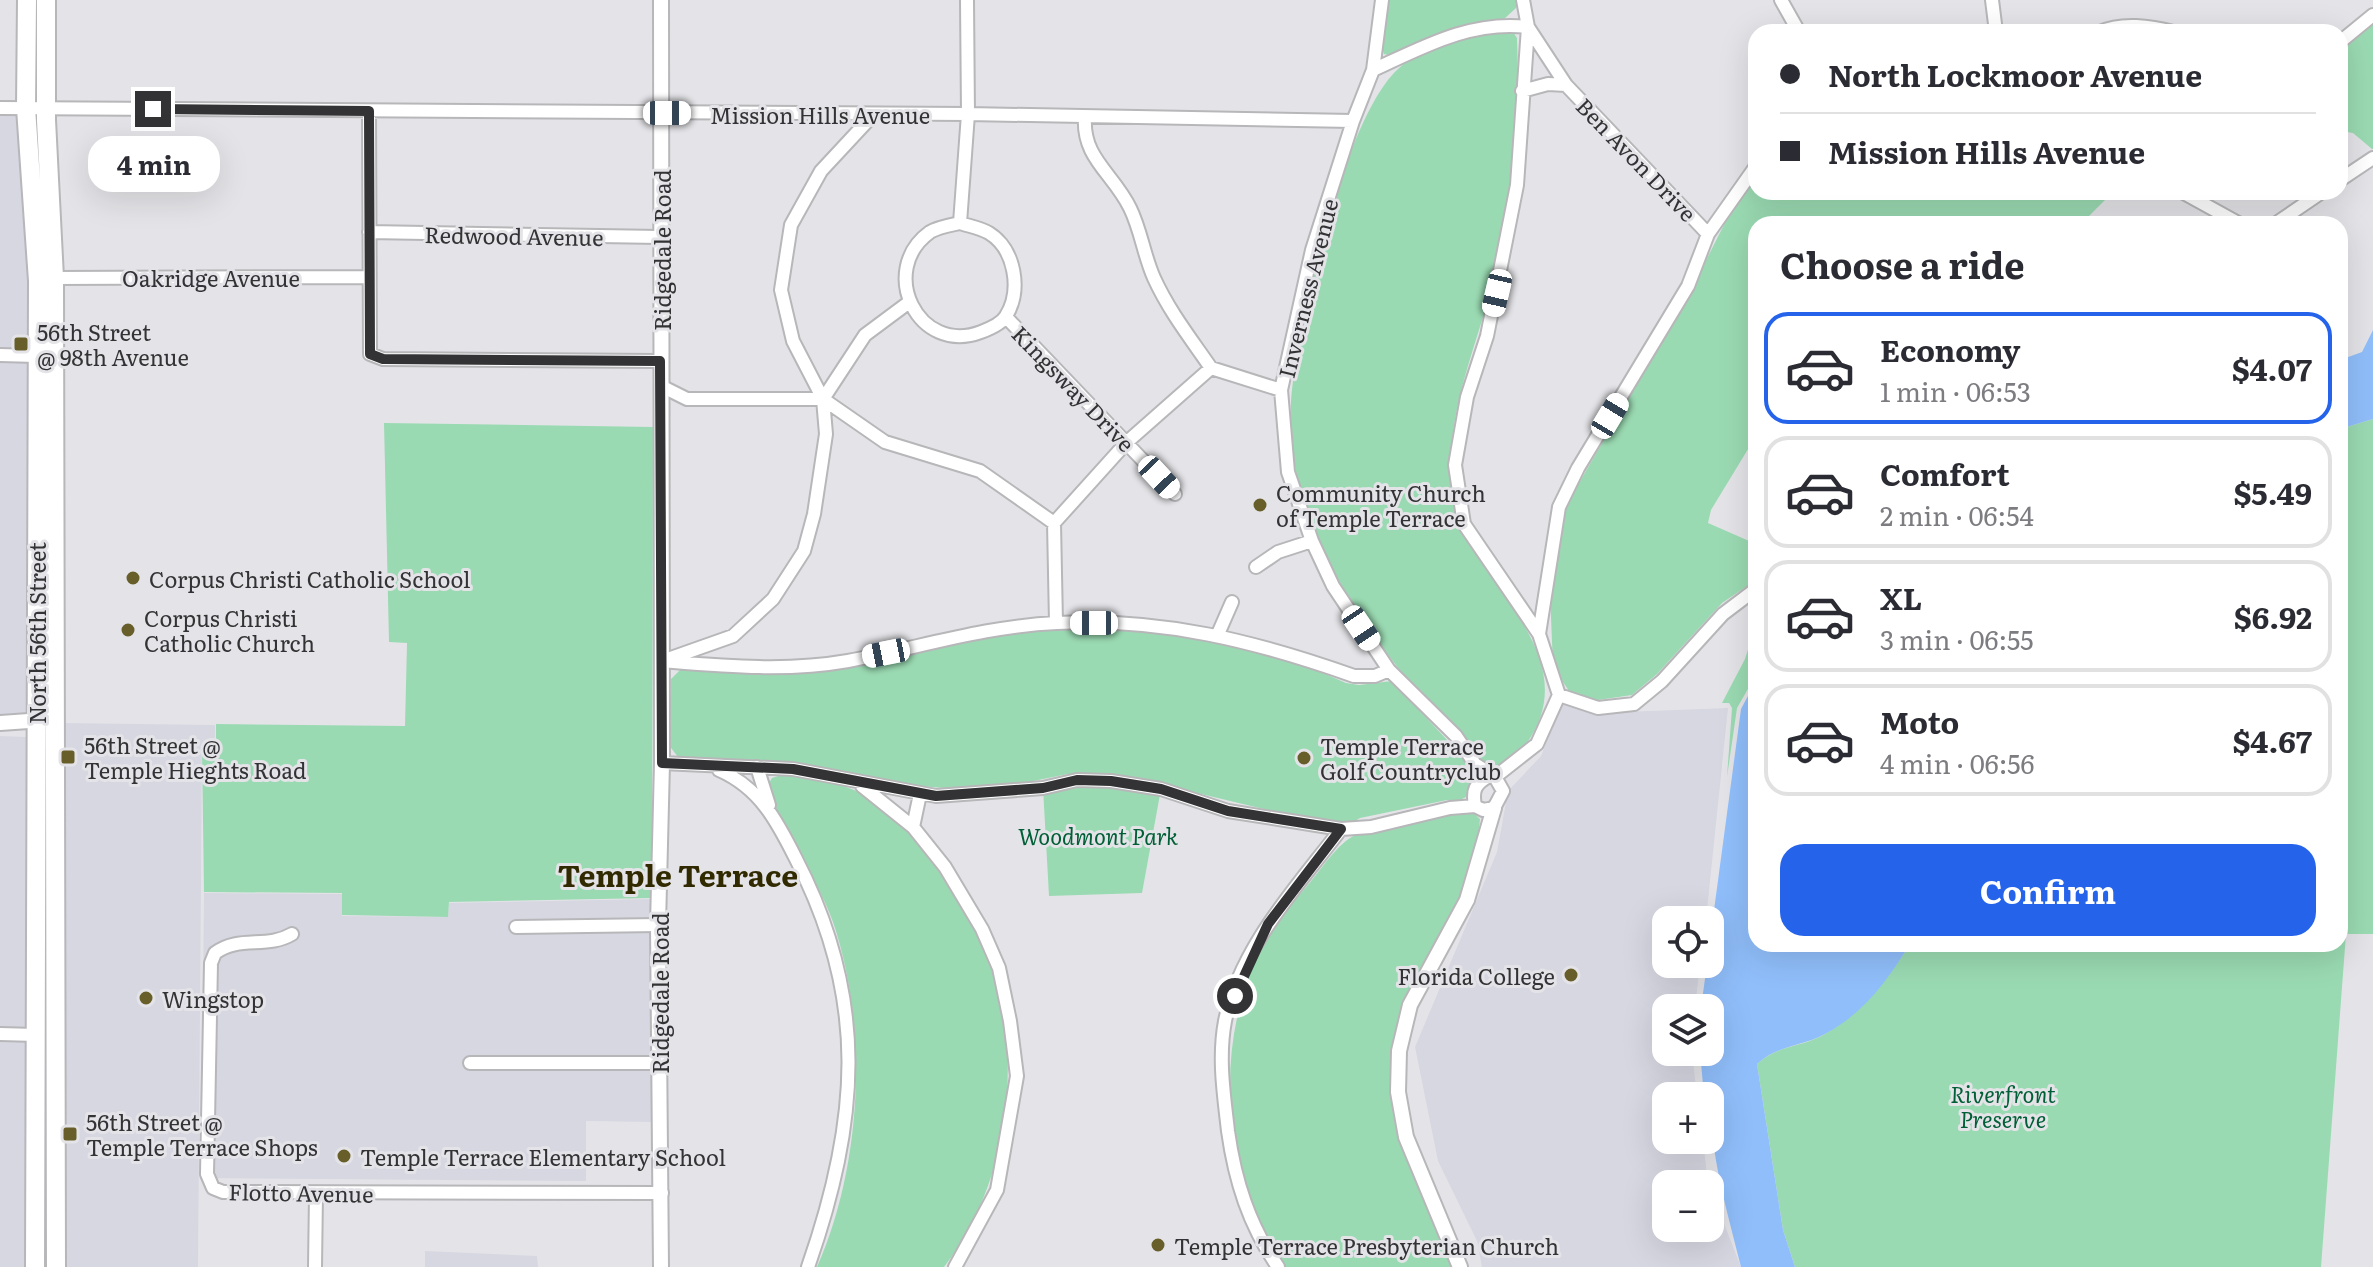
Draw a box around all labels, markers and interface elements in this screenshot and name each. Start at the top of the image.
text: North Lockmoor Avenue [1828,52,2202,96]
street label: Ben Avon Drive [1569,90,1705,228]
route end [135,91,171,127]
street label: Mission Hills Avenue [710,98,930,131]
car [643,101,691,125]
text: Mission Hills Avenue [1828,129,2145,173]
callout: 4 min [87,137,219,193]
text: 4 min [117,144,191,183]
street label: Ridgedale Road [645,169,678,331]
street label: Inverness Avenue [1269,195,1345,381]
street label: Redwood Avenue [424,217,604,253]
text: Choose a ride [1780,237,2025,290]
street label: Oakridge Avenue [122,261,300,294]
car [1480,267,1514,319]
place label: 56th Street @ 98th Avenue [37,315,189,373]
street label: Kingsway Drive [1005,317,1143,459]
text: Economy [1880,327,2020,371]
icon: car [1784,332,1856,404]
marker: 56th Street @ 98th Avenue [12,335,30,353]
text: $4.07 [2232,346,2312,390]
text: 1 min · 06:53 [1880,371,2031,410]
car [1587,389,1633,443]
car [1134,451,1184,503]
text: Comfort [1880,451,2010,495]
icon: car [1784,456,1856,528]
text: $5.49 [2233,470,2312,514]
place label: Community Church of Temple Terrace [1276,476,1486,534]
text: 2 min · 06:54 [1880,495,2034,534]
marker: Community Church of Temple Terrace [1251,496,1269,514]
street label: North 56th Street [20,542,53,724]
place label: Corpus Christi Catholic School [149,562,470,595]
marker: Corpus Christi Catholic School [124,569,142,587]
text: XL [1880,575,1922,619]
icon: car [1784,580,1856,652]
text: $6.92 [2234,594,2312,638]
place label: Corpus Christi Catholic Church [144,601,315,659]
car [1338,601,1384,655]
car [1070,611,1118,635]
text: 3 min · 06:55 [1880,619,2034,658]
marker: Corpus Christi Catholic Church [119,621,137,639]
car [860,637,912,669]
text: Moto [1880,699,1959,743]
icon: car [1784,704,1856,776]
text: $4.67 [2233,718,2312,762]
place label: 56th Street @ Temple Hieghts Road [84,728,307,786]
place label: Temple Terrace Golf Countryclub [1320,729,1501,787]
text: 4 min · 06:56 [1880,743,2035,782]
marker: 56th Street @ Temple Hieghts Road [59,748,77,766]
marker: Temple Terrace Golf Countryclub [1295,749,1313,767]
park label: Woodmont Park [1018,819,1178,852]
button: Confirm [1780,844,2316,936]
district label: Temple Terrace [558,852,798,896]
map controls [1652,906,1724,1242]
button: locate [1652,906,1724,978]
street label: Ridgedale Road [643,912,676,1074]
place label: Florida College [1398,959,1555,992]
marker: Florida College [1562,966,1580,984]
route start [1217,978,1253,1014]
place label: Wingstop [162,982,264,1015]
marker: Wingstop [137,989,155,1007]
button: layers [1652,994,1724,1066]
park label: Riverfront Preserve [1950,1077,2056,1135]
button: + [1652,1082,1724,1154]
place label: 56th Street @ Temple Terrace Shops [86,1105,318,1163]
marker: 56th Street @ Temple Terrace Shops [61,1125,79,1143]
place label: Temple Terrace Elementary School [360,1140,726,1173]
marker: Temple Terrace Elementary School [335,1147,353,1165]
button: − [1652,1170,1724,1242]
street label: Flotto Avenue [228,1174,374,1210]
place label: Temple Terrace Presbyterian Church [1174,1229,1559,1262]
marker: Temple Terrace Presbyterian Church [1149,1236,1167,1254]

